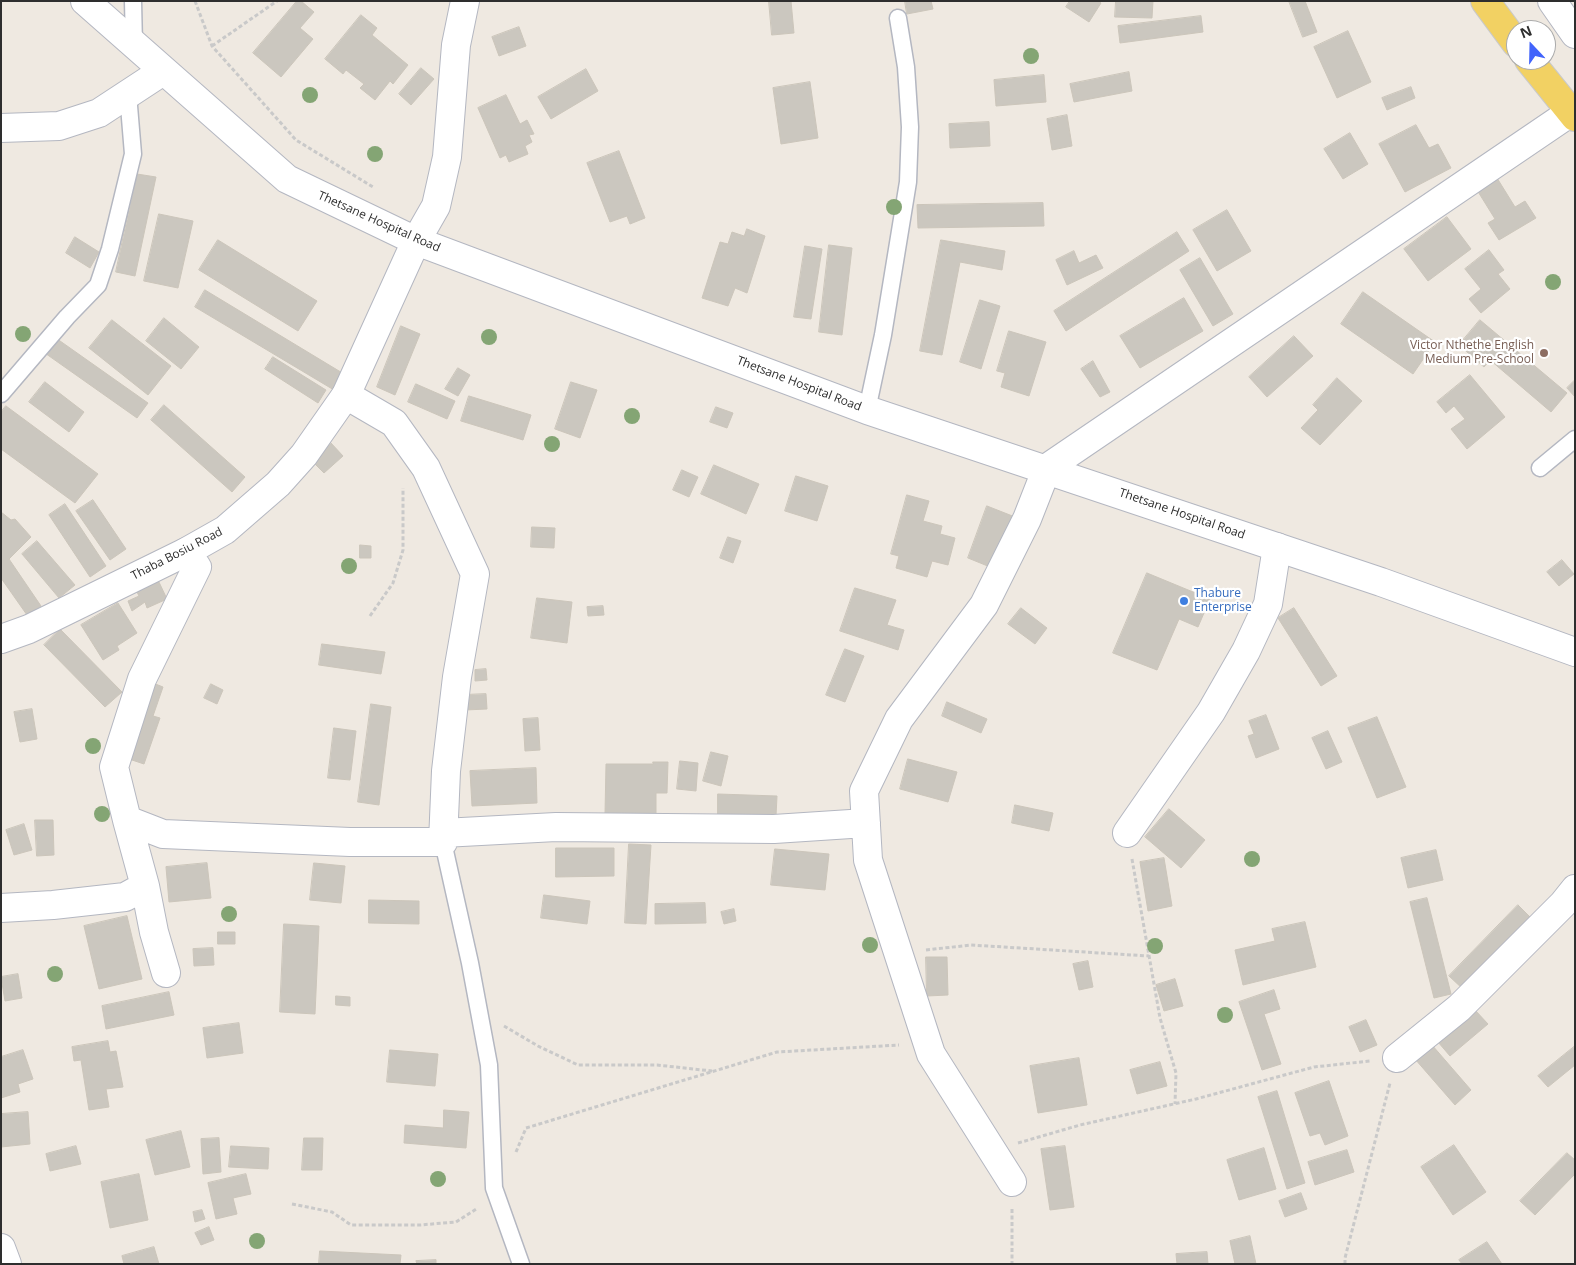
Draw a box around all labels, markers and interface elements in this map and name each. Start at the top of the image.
north arrow [1506,20,1556,70]
text: N [1517,21,1535,42]
street label: Thetsane Hospital Road [316,188,442,256]
place label: Victor Nthethe English Medium Pre-School [1410,339,1534,367]
marker: Victor Nthethe English Medium Pre-School [1538,347,1550,359]
street label: Thetsane Hospital Road [735,354,863,414]
street label: Thetsane Hospital Road [1117,486,1247,542]
street label: Thaba Bosiu Road [129,525,225,583]
place label: Thabure Enterprise [1194,587,1252,615]
marker: Thabure Enterprise [1178,595,1190,607]

